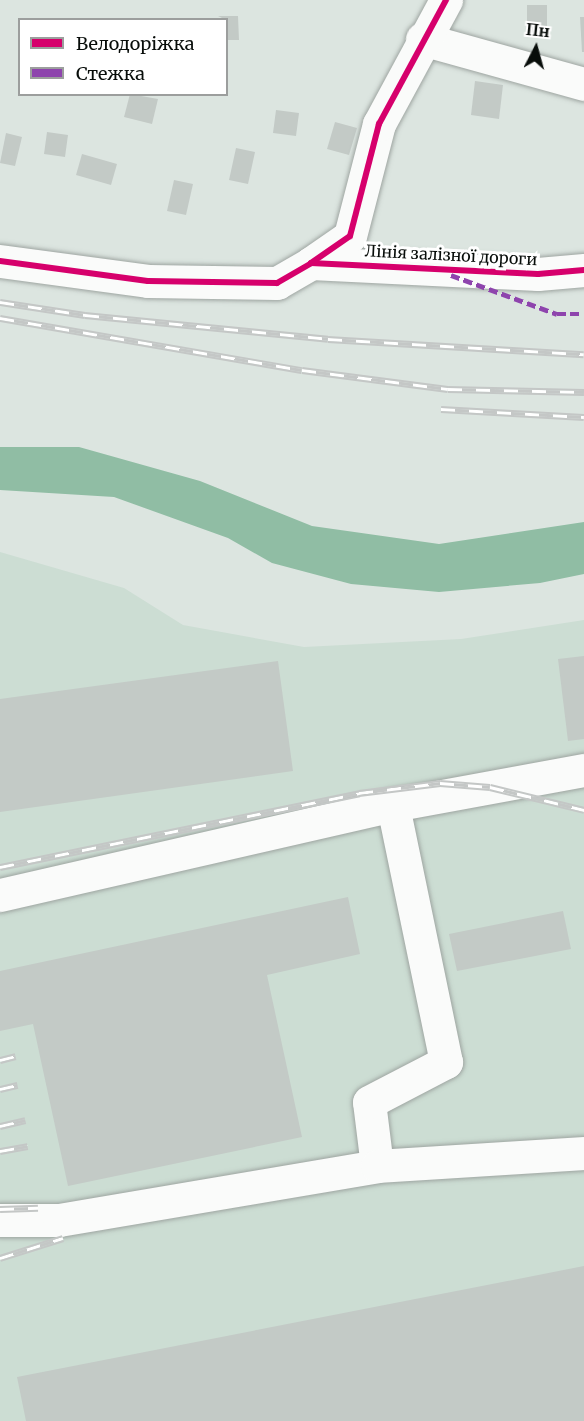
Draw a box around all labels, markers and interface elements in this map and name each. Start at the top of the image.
legend [18,18,228,96]
north arrow [506,18,566,78]
text: Пн [525,19,551,41]
text: Велодоріжка [76,32,195,55]
text: Стежка [76,62,145,85]
street label: Лінія залізної дороги [364,241,538,269]

